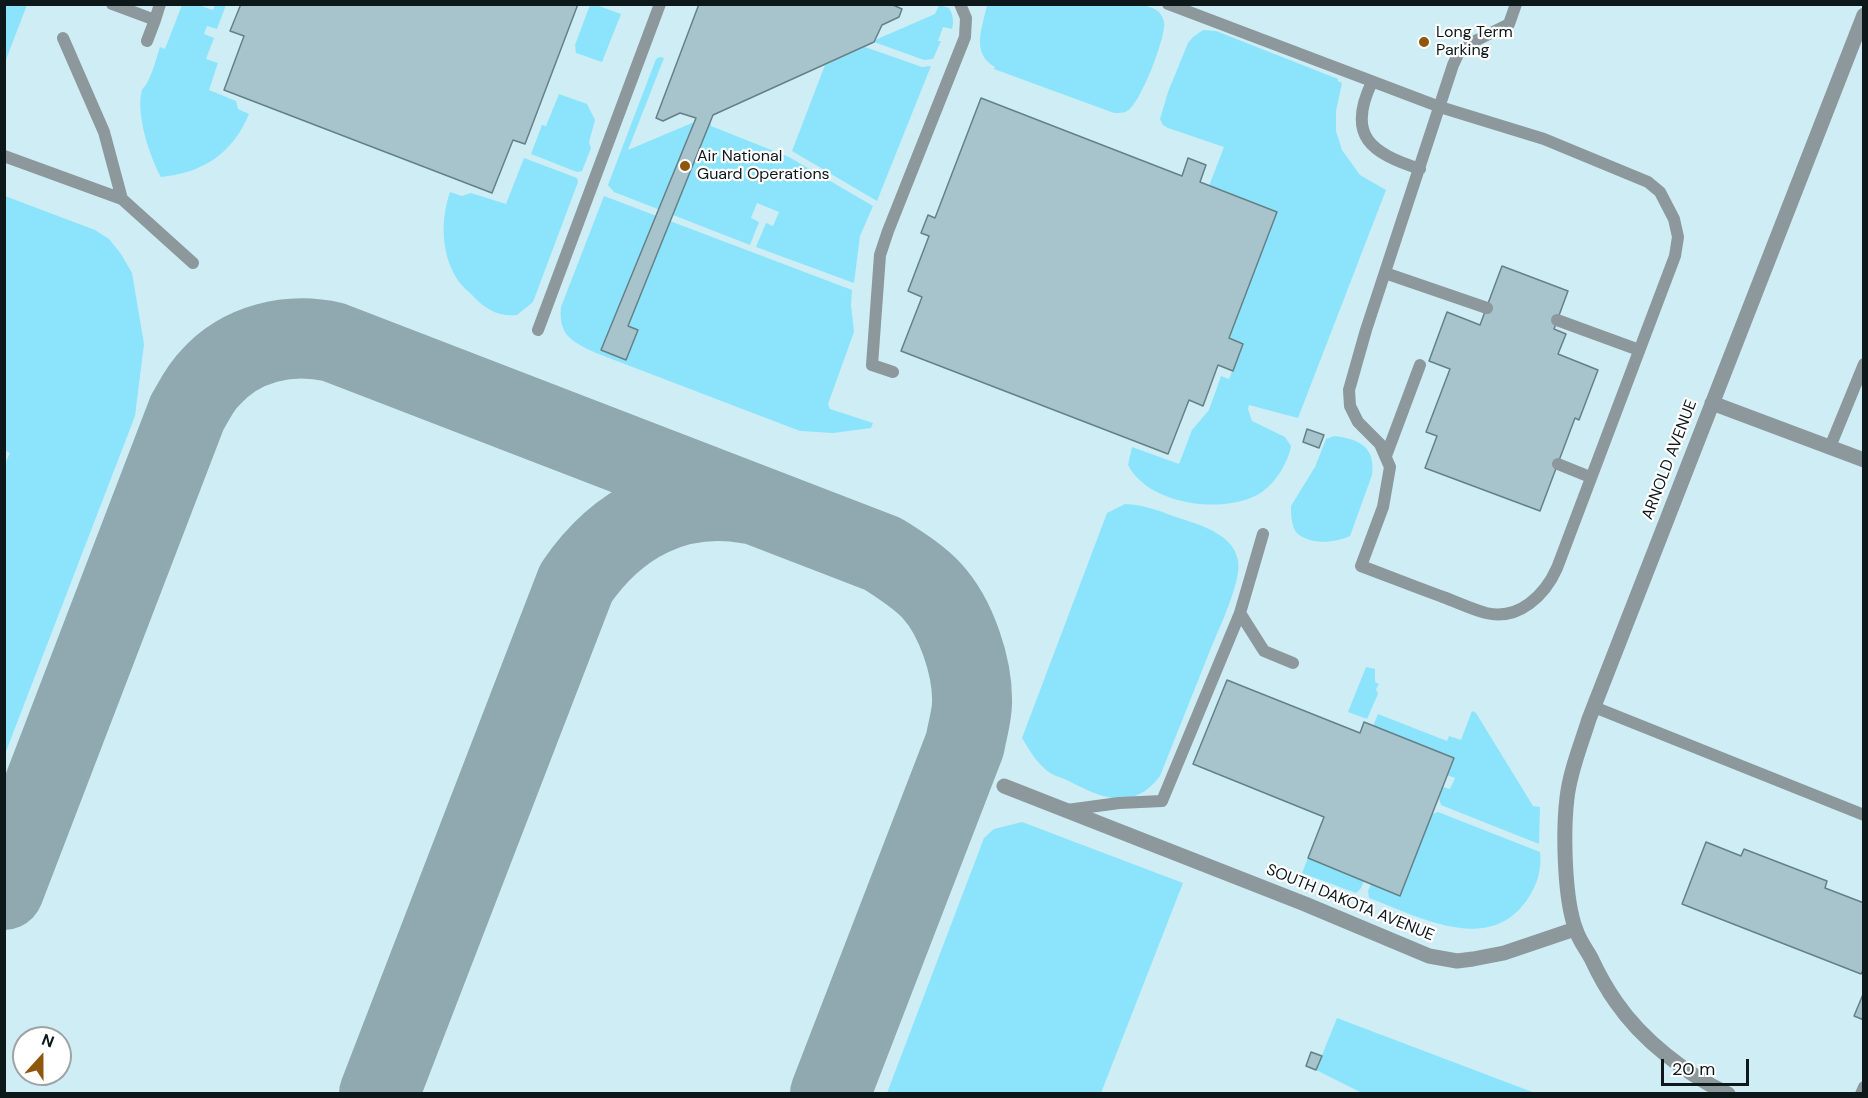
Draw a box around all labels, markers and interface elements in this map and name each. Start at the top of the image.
place label: Long Term Parking [1436,23,1513,61]
marker: Long Term Parking [1417,35,1431,49]
place label: Air National Guard Operations [697,147,830,185]
marker: Air National Guard Operations [678,159,692,173]
street label: ARNOLD AVENUE [1638,397,1702,523]
street label: SOUTH DAKOTA AVENUE [1263,860,1437,946]
north arrow [12,1026,72,1086]
text: N [39,1029,57,1052]
scale bar [1664,1047,1752,1085]
text: 20 m [1672,1057,1715,1081]

